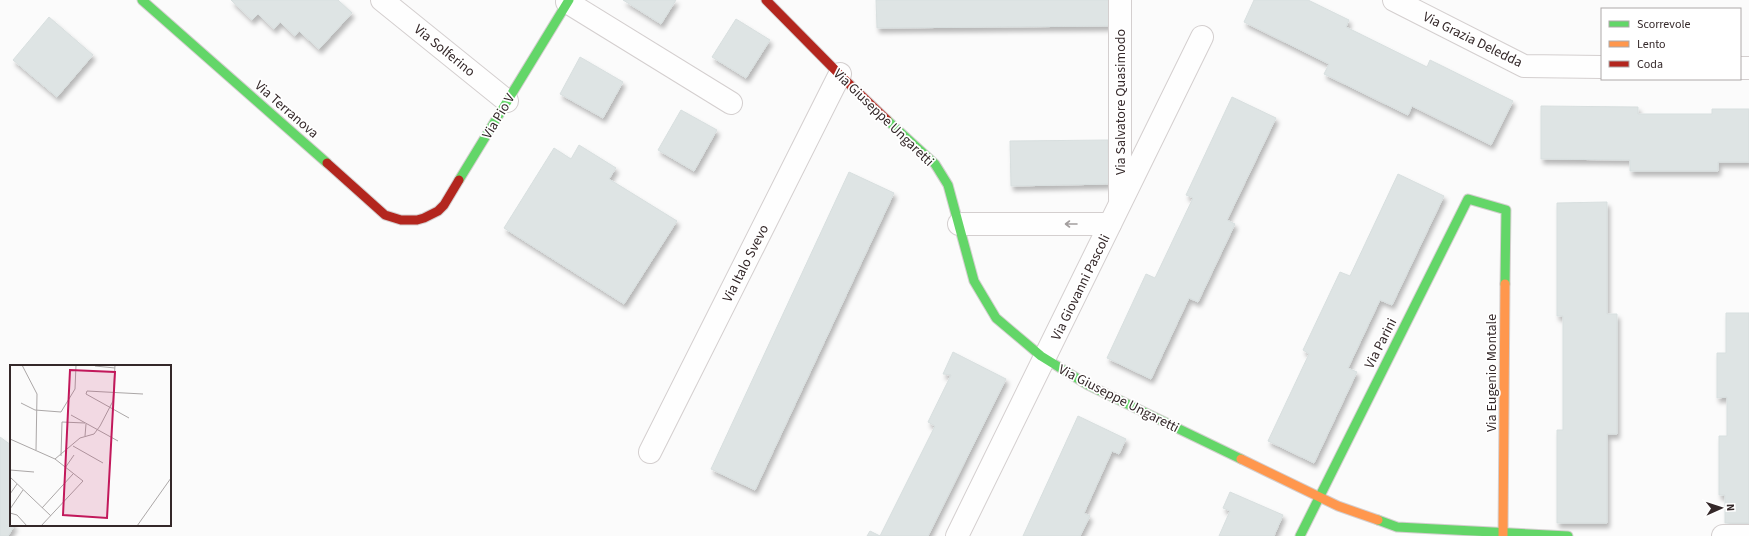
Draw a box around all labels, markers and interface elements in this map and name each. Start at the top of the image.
street label: Via Grazia Deledda [1419,7,1526,73]
legend [1601,8,1741,80]
text: Scorrevole [1637,16,1690,33]
street label: Via Solferino [409,20,479,82]
street label: Via Salvatore Quasimodo [1111,29,1131,175]
text: Lento [1637,36,1666,53]
text: Coda [1637,56,1663,73]
street label: Via Giuseppe Ungaretti [829,64,938,171]
street label: Via Terranova [250,76,323,143]
street label: Via Pio V [478,89,521,143]
one-way arrow [1065,220,1078,228]
street label: Via Italo Svevo [718,221,774,306]
street label: Via Giovanni Pascoli [1046,231,1115,344]
street label: Via Eugenio Montale [1482,314,1502,432]
street label: Via Parini [1360,315,1402,372]
street label: Via Giuseppe Ungaretti [1055,360,1182,438]
inset map [10,365,171,526]
north arrow [1701,488,1741,528]
text: N [1723,503,1738,512]

